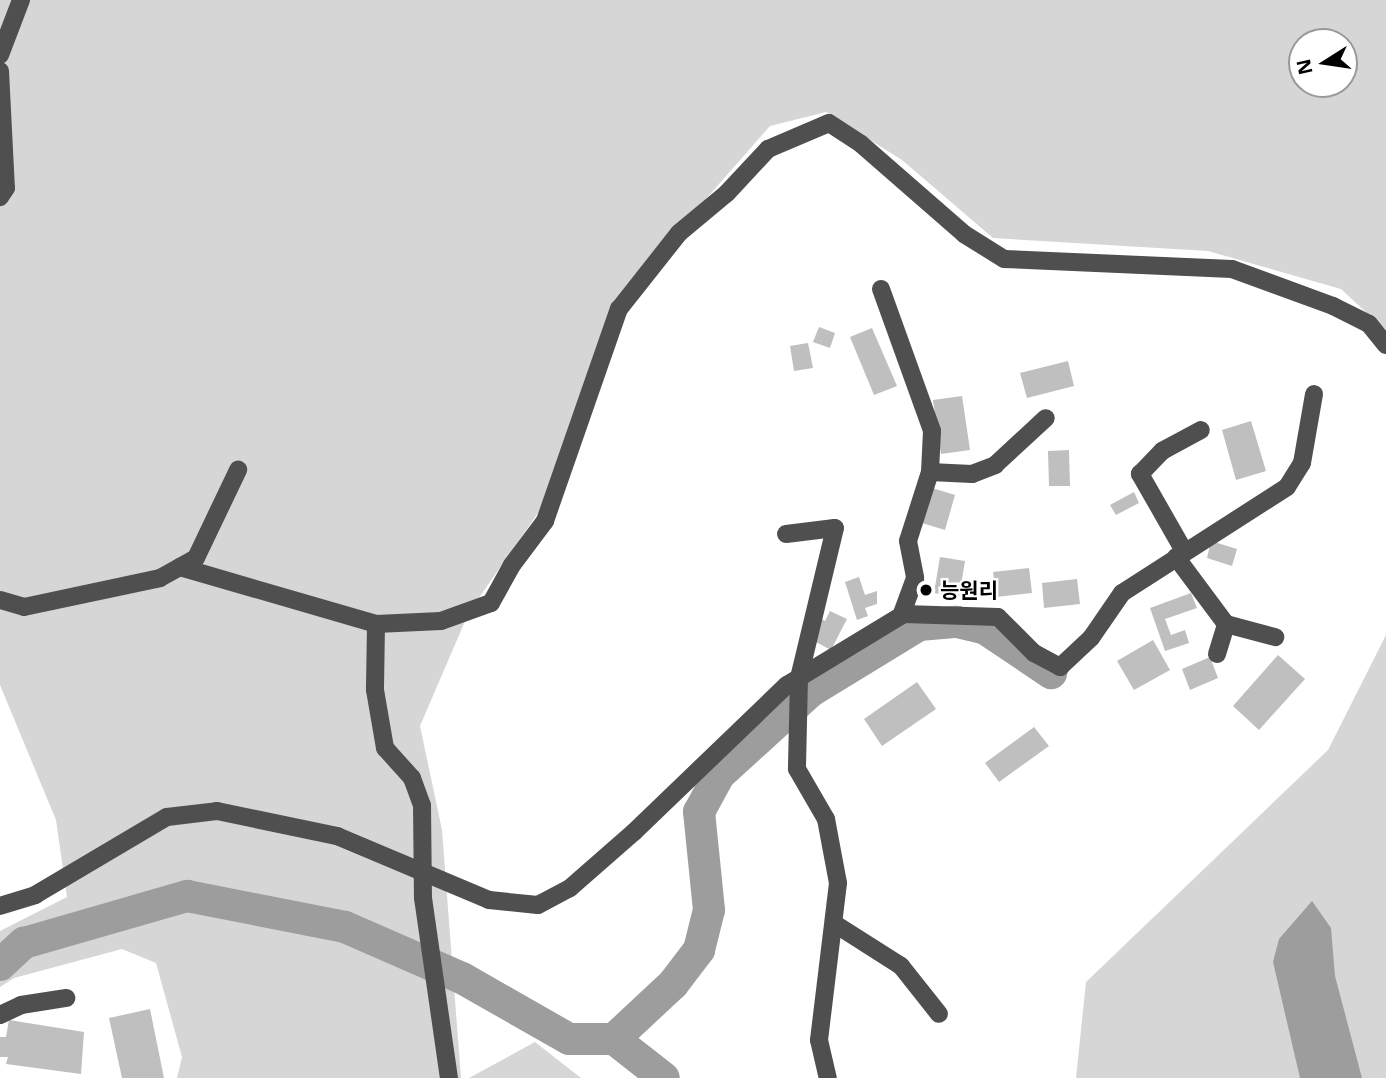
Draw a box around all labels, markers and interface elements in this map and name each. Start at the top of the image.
north arrow [1288,28,1358,98]
text: N [1290,57,1319,77]
place label: 능원리 [940,577,998,603]
marker: 능원리 [918,582,934,598]

